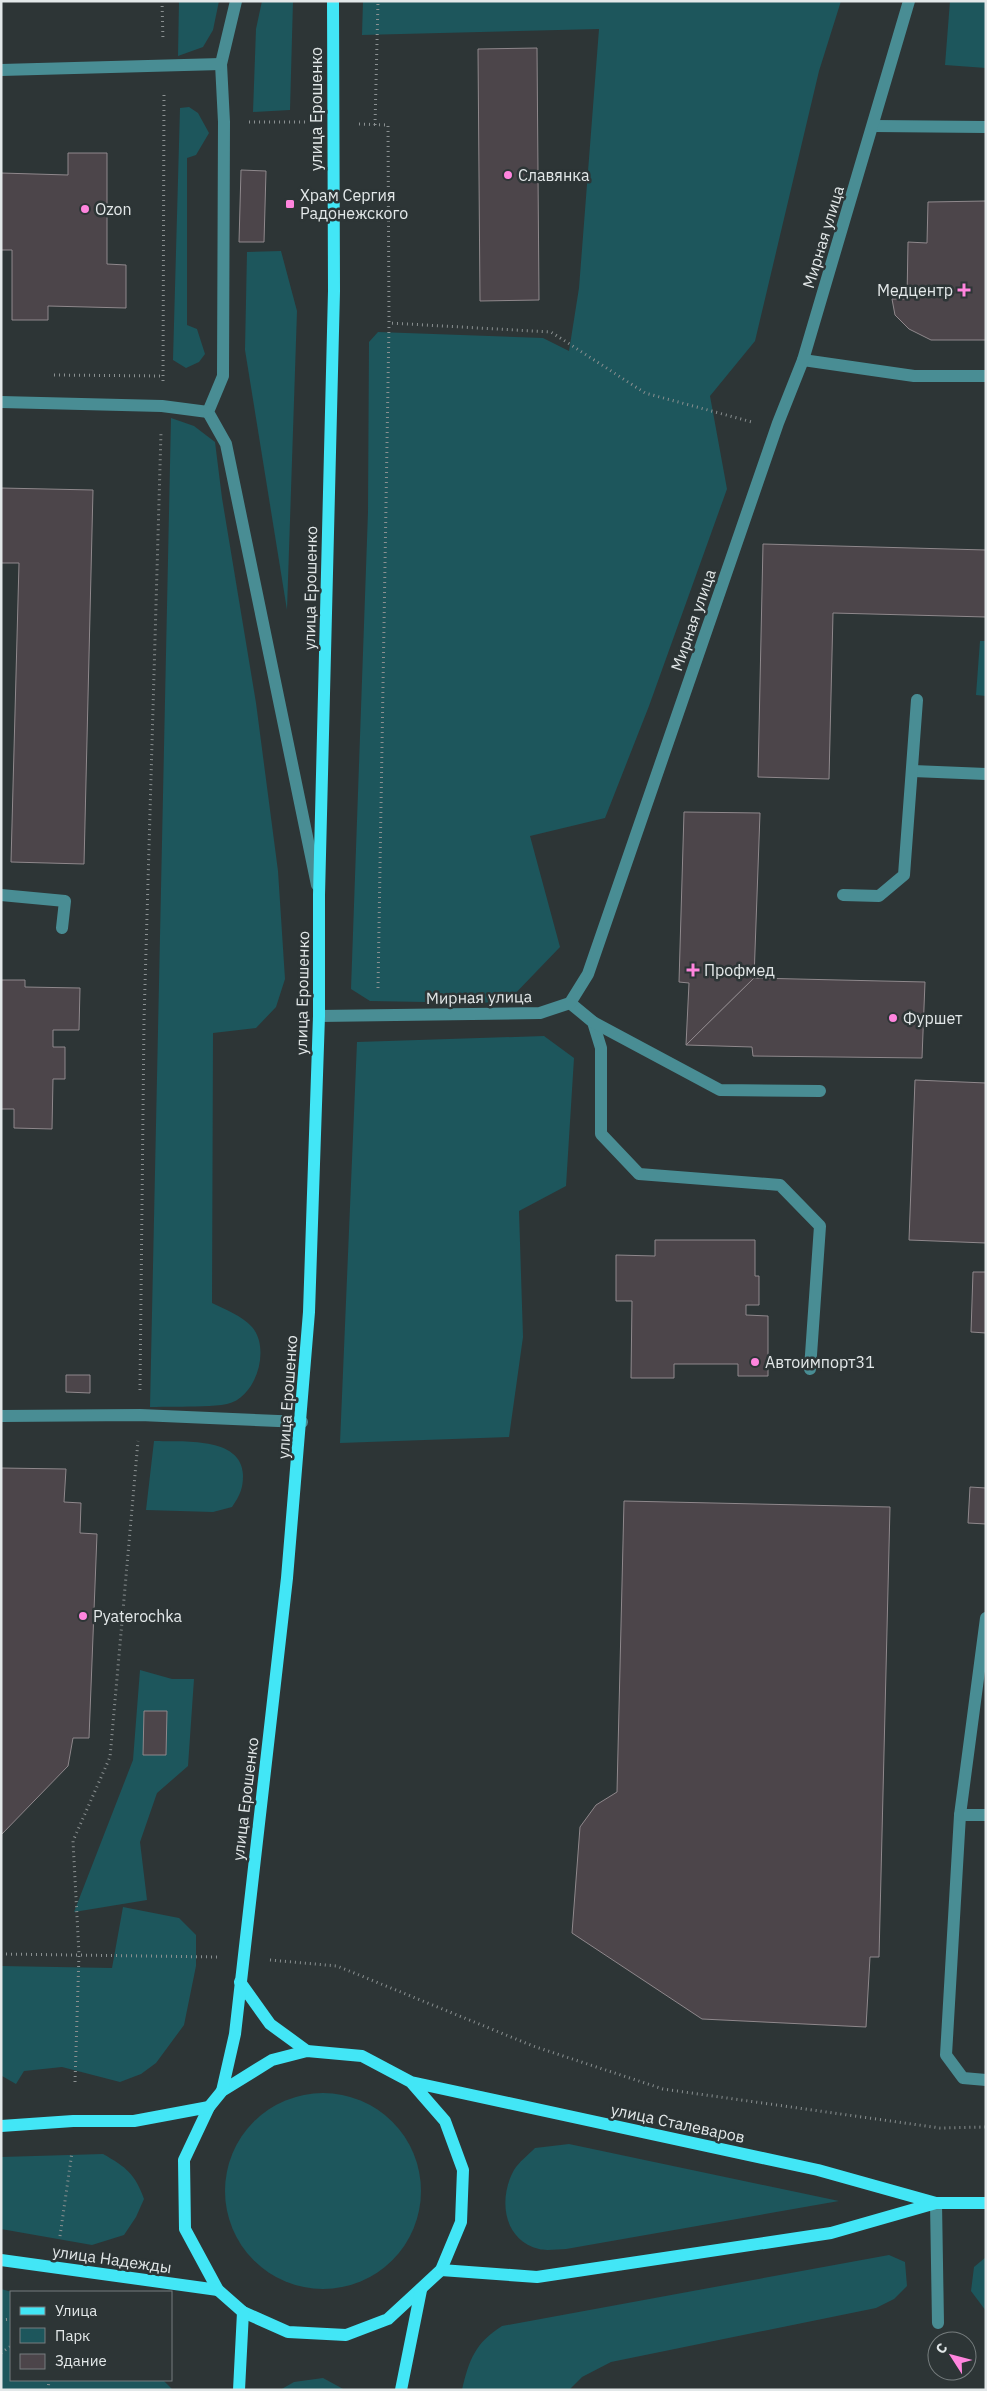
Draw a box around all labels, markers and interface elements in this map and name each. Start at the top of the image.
street label: улица Ерошенко [306,47,326,171]
place label: Славянка [518,165,590,185]
marker: Славянка [502,169,514,181]
street label: Мирная улица [798,183,848,291]
place label: Храм Сергия Радонежского [300,185,408,223]
marker: Храм Сергия Радонежского [284,198,296,210]
place label: Ozon [95,199,132,219]
marker: Ozon [79,203,91,215]
place label: Медцентр [877,280,953,300]
marker: Медцентр [957,283,971,297]
street label: улица Ерошенко [299,526,321,650]
street label: Мирная улица [666,566,720,674]
street label: улица Ерошенко [291,931,313,1055]
place label: Профмед [704,960,775,980]
marker: Профмед [686,963,700,977]
street label: Мирная улица [426,986,533,1008]
place label: Фуршет [903,1008,963,1028]
marker: Фуршет [887,1012,899,1024]
street label: улица Ерошенко [273,1334,301,1460]
place label: Автоимпорт31 [765,1352,875,1372]
marker: Автоимпорт31 [749,1356,761,1368]
place label: Pyaterochka [93,1606,183,1626]
marker: Pyaterochka [77,1610,89,1622]
street label: улица Ерошенко [228,1736,262,1862]
street label: улица Сталеваров [609,2099,747,2147]
street label: улица Надежды [51,2241,173,2277]
legend [10,2291,172,2381]
text: Улица [55,2301,97,2320]
text: Парк [55,2326,90,2345]
north arrow [927,2331,977,2381]
text: С [932,2339,951,2357]
text: Здание [55,2351,107,2370]

